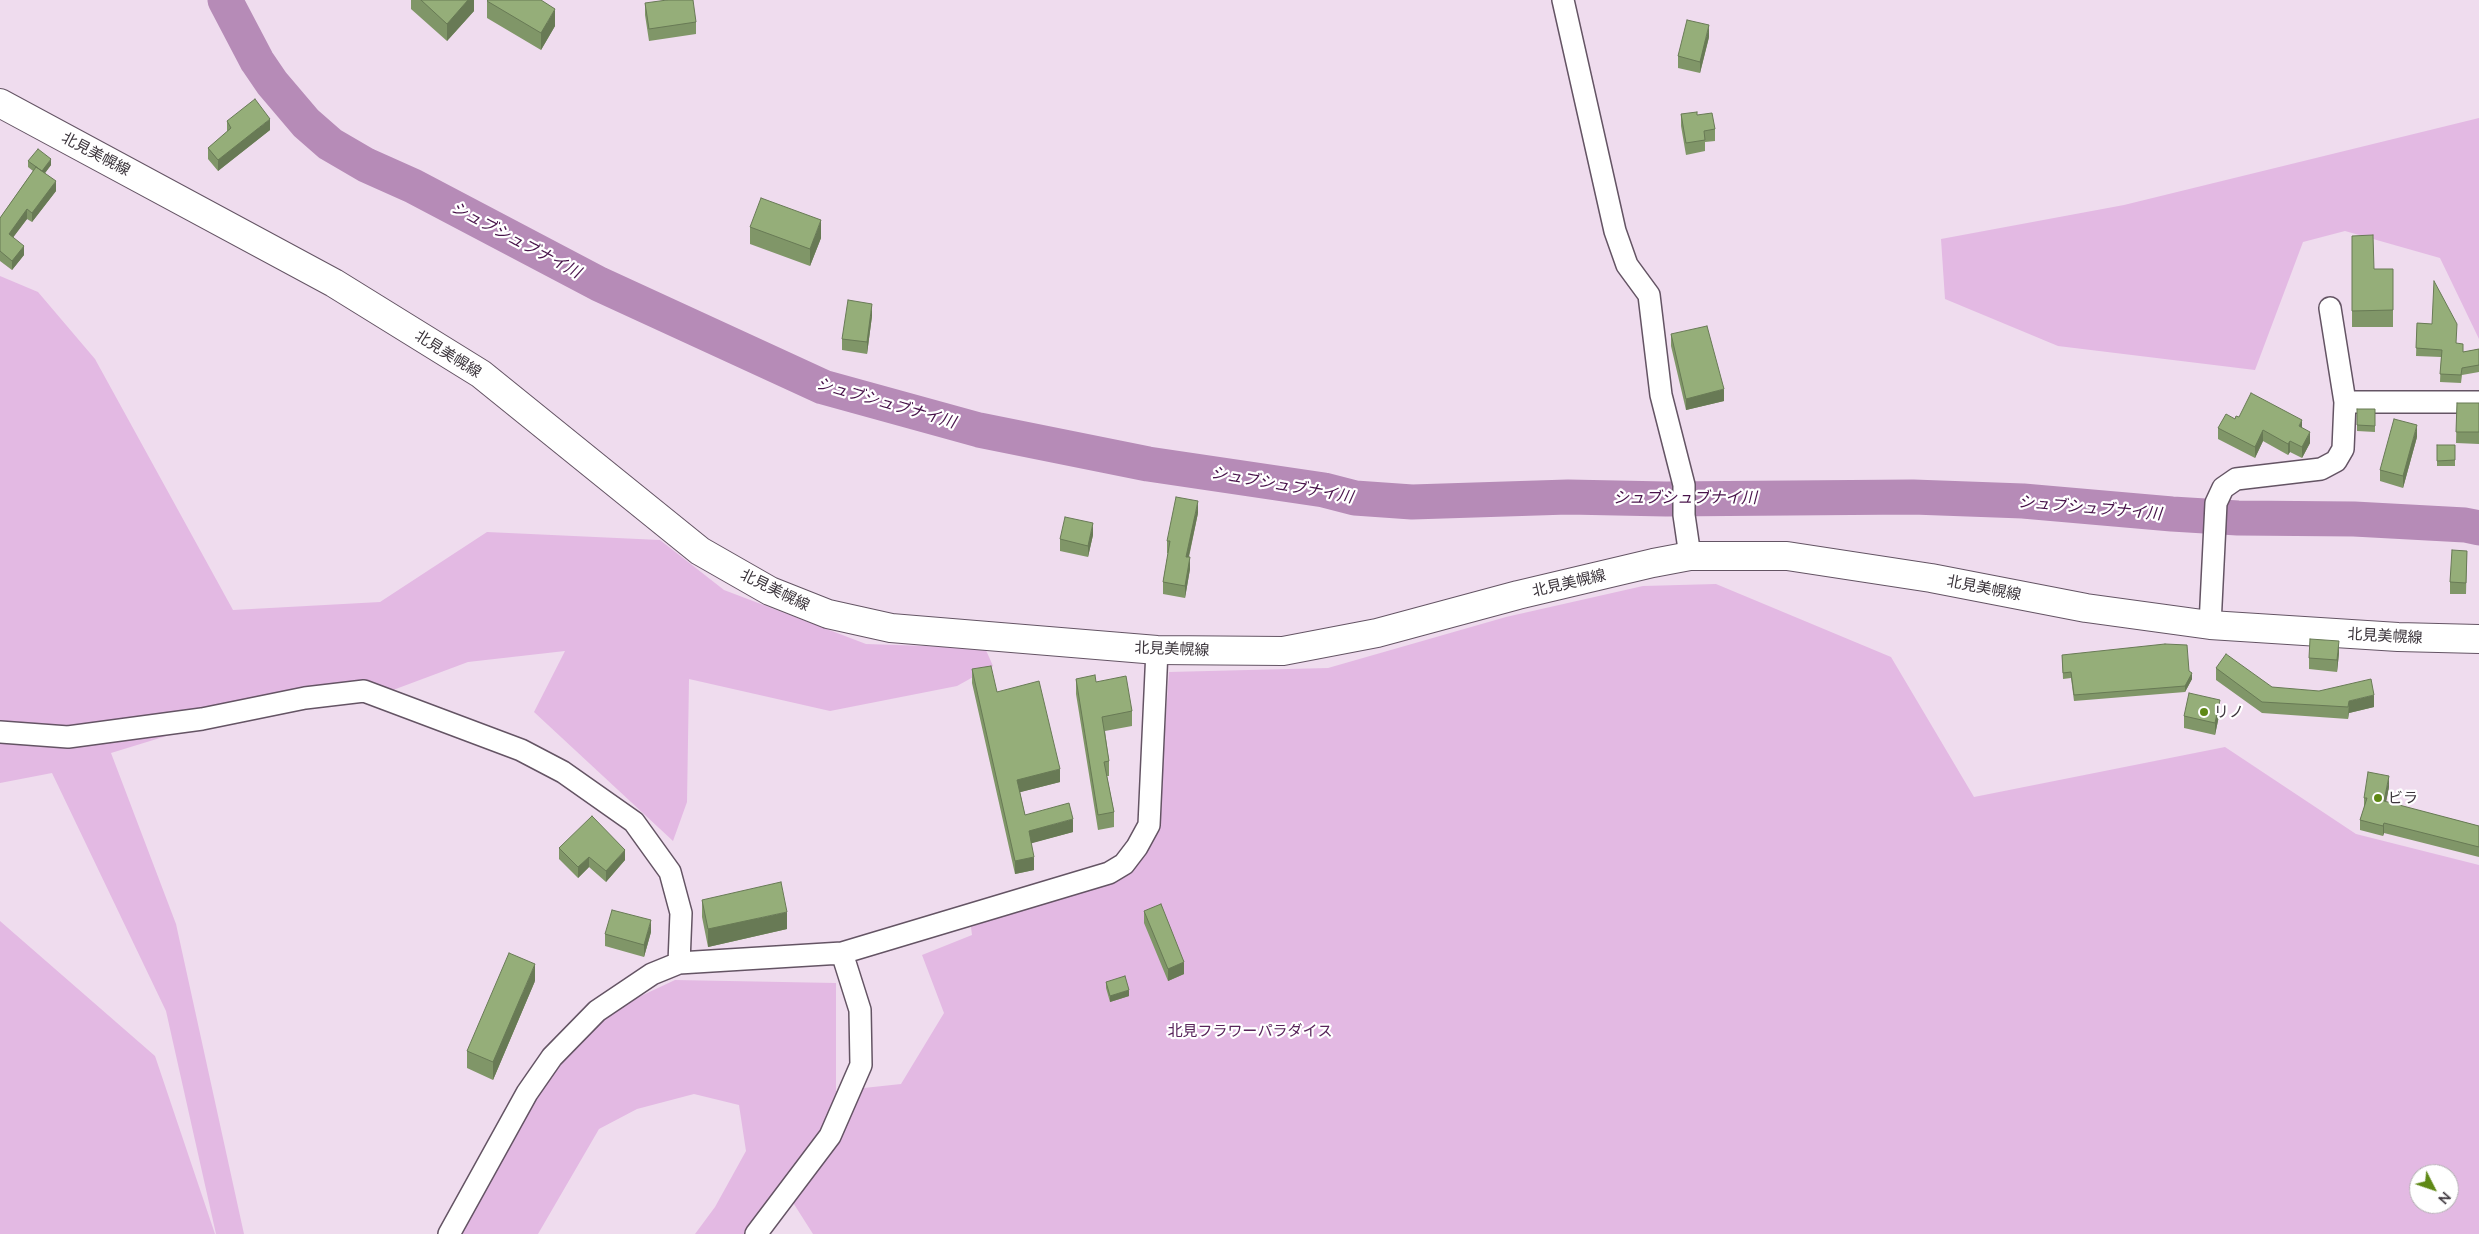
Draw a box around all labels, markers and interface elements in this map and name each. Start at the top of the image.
street label: 北見美幌線 [59,128,133,180]
water label: シュブシュブナイ川 [448,198,584,282]
street label: 北見美幌線 [411,326,485,382]
water label: シュブシュブナイ川 [814,374,958,432]
water label: シュブシュブナイ川 [1209,463,1355,507]
water label: シュブシュブナイ川 [1613,488,1757,508]
water label: シュブシュブナイ川 [2017,492,2163,524]
street label: 北見美幌線 [737,565,813,615]
street label: 北見美幌線 [1530,566,1608,600]
street label: 北見美幌線 [1945,572,2023,604]
street label: 北見美幌線 [2347,625,2423,647]
street label: 北見美幌線 [1134,639,1210,659]
place label: リノ [2214,703,2244,721]
marker: リノ [2198,706,2210,718]
place label: ビラ [2388,789,2418,807]
marker: ビラ [2372,792,2384,804]
park label: 北見フラワーパラダイス [1168,1022,1332,1040]
north arrow [2409,1164,2459,1214]
text: N [2435,1189,2455,1208]

